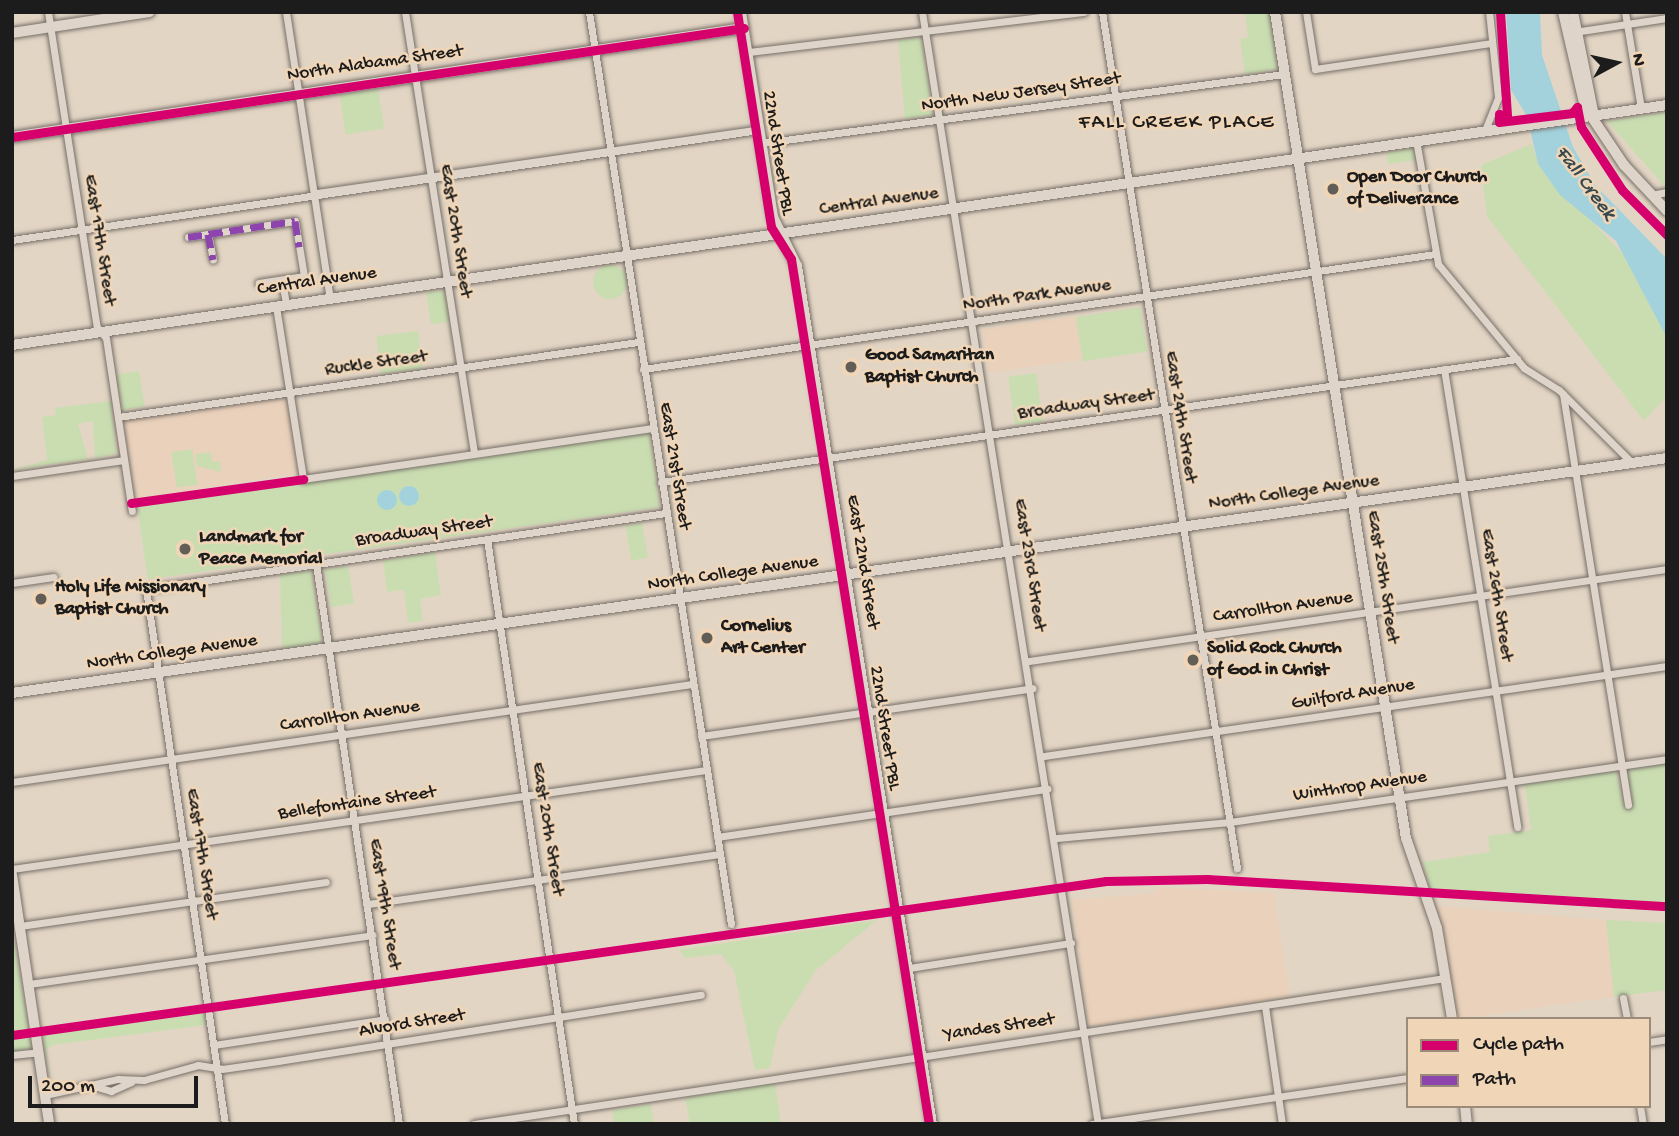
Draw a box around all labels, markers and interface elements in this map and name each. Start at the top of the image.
north arrow [1581,28,1651,98]
street label: North Alabama Street [286,40,464,88]
text: N [1625,52,1650,68]
street label: North New Jersey Street [920,68,1122,118]
street label: 22nd Street PBL [756,89,798,217]
district label: FALL CREEK PLACE [1081,111,1273,137]
water label: Fall Creek [1548,142,1620,226]
street label: East 20th Street [433,163,477,299]
place label: Open Door Church of Deliverance [1347,167,1487,211]
street label: East 17th Street [77,173,121,307]
marker: Open Door Church of Deliverance [1325,181,1341,197]
street label: Central Avenue [818,182,940,222]
street label: Central Avenue [256,262,378,302]
street label: North Park Avenue [961,274,1113,318]
place label: Good Samaritan Baptist Church [865,345,994,389]
street label: Ruckle Street [323,346,429,382]
street label: East 24th Street [1158,350,1202,484]
marker: Good Samaritan Baptist Church [843,359,859,375]
street label: Broadway Street [1016,384,1156,426]
street label: East 21st Street [653,401,695,531]
street label: North College Avenue [1207,470,1381,516]
street label: East 22nd Street [840,493,884,631]
street label: East 23rd Street [1007,497,1051,633]
street label: East 25th Street [1360,509,1404,645]
street label: Broadway Street [354,511,494,553]
place label: Landmark for Peace Memorial [199,527,323,571]
street label: East 26th Street [1474,527,1518,663]
marker: Landmark for Peace Memorial [177,541,193,557]
street label: North College Avenue [646,551,820,597]
place label: Holy Life Missionary Baptist Church [55,577,206,621]
street label: Carrollton Avenue [1212,587,1354,629]
marker: Holy Life Missionary Baptist Church [33,591,49,607]
place label: Cornelius Art Center [721,616,805,660]
street label: North College Avenue [85,630,259,676]
marker: Cornelius Art Center [699,630,715,646]
place label: Solid Rock Church of God in Christ [1207,638,1342,682]
marker: Solid Rock Church of God in Christ [1185,652,1201,668]
street label: 22nd Street PBL [863,664,905,792]
street label: Guilford Avenue [1290,674,1416,716]
street label: Carrollton Avenue [279,696,421,738]
street label: East 20th Street [525,761,569,897]
street label: Winthrop Avenue [1292,766,1428,808]
street label: Bellefontaine Street [277,782,437,826]
street label: East 17th Street [179,787,223,921]
street label: East 19th Street [362,837,406,971]
street label: Alvord Street [358,1004,466,1044]
street label: Yandes Street [942,1009,1056,1047]
legend [1406,1017,1651,1108]
text: Cycle path [1473,1033,1564,1058]
scale bar [32,1062,201,1106]
text: Path [1473,1068,1516,1093]
text: 200 m [41,1075,95,1100]

